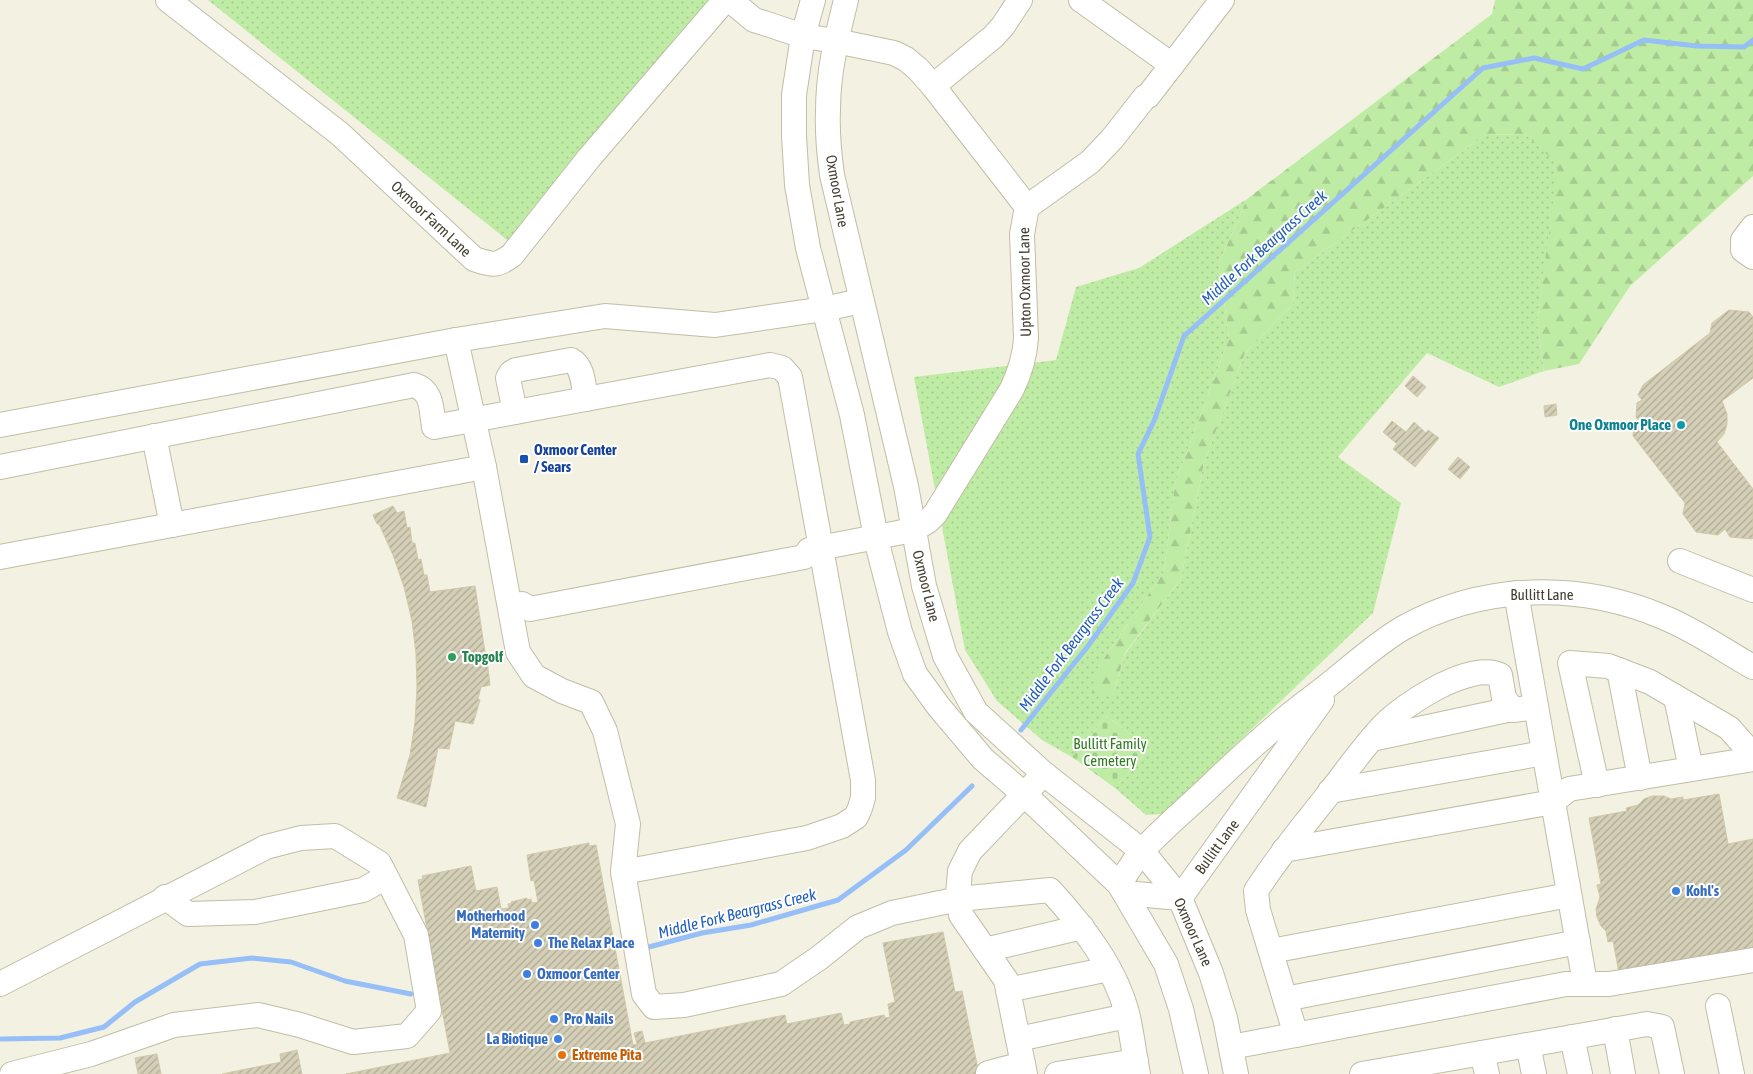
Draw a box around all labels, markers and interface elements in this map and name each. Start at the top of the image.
street label: Oxmoor Lane [823,153,852,229]
street label: Oxmoor Farm Lane [388,177,475,260]
water label: Middle Fork Beargrass Creek [1198,185,1332,309]
street label: Upton Oxmoor Lane [1015,227,1034,337]
place label: One Oxmoor Place [1569,416,1671,433]
marker: One Oxmoor Place [1675,419,1687,431]
place label: Oxmoor Center / Sears [534,441,617,475]
marker: Oxmoor Center / Sears [518,453,530,465]
street label: Oxmoor Lane [909,548,944,624]
water label: Middle Fork Beargrass Creek [1015,573,1128,715]
street label: Bullitt Lane [1510,586,1574,603]
place label: Topgolf [462,648,504,665]
marker: Topgolf [446,651,458,663]
park label: Bullitt Family Cemetery [1073,735,1147,769]
street label: Bullitt Lane [1191,816,1242,877]
place label: Kohl's [1686,882,1720,899]
water label: Middle Fork Beargrass Creek [656,884,819,942]
marker: Kohl's [1670,885,1682,897]
street label: Oxmoor Lane [1171,895,1216,969]
place label: Motherhood Maternity [457,907,526,941]
marker: Motherhood Maternity [529,919,541,931]
place label: The Relax Place [548,934,635,951]
marker: The Relax Place [532,937,544,949]
place label: Oxmoor Center [537,965,620,982]
marker: Oxmoor Center [521,968,533,980]
place label: Pro Nails [564,1010,614,1027]
marker: Pro Nails [548,1013,560,1025]
place label: La Biotique [487,1030,548,1047]
marker: La Biotique [552,1033,564,1045]
place label: Extreme Pita [572,1046,642,1063]
marker: Extreme Pita [556,1049,568,1061]

